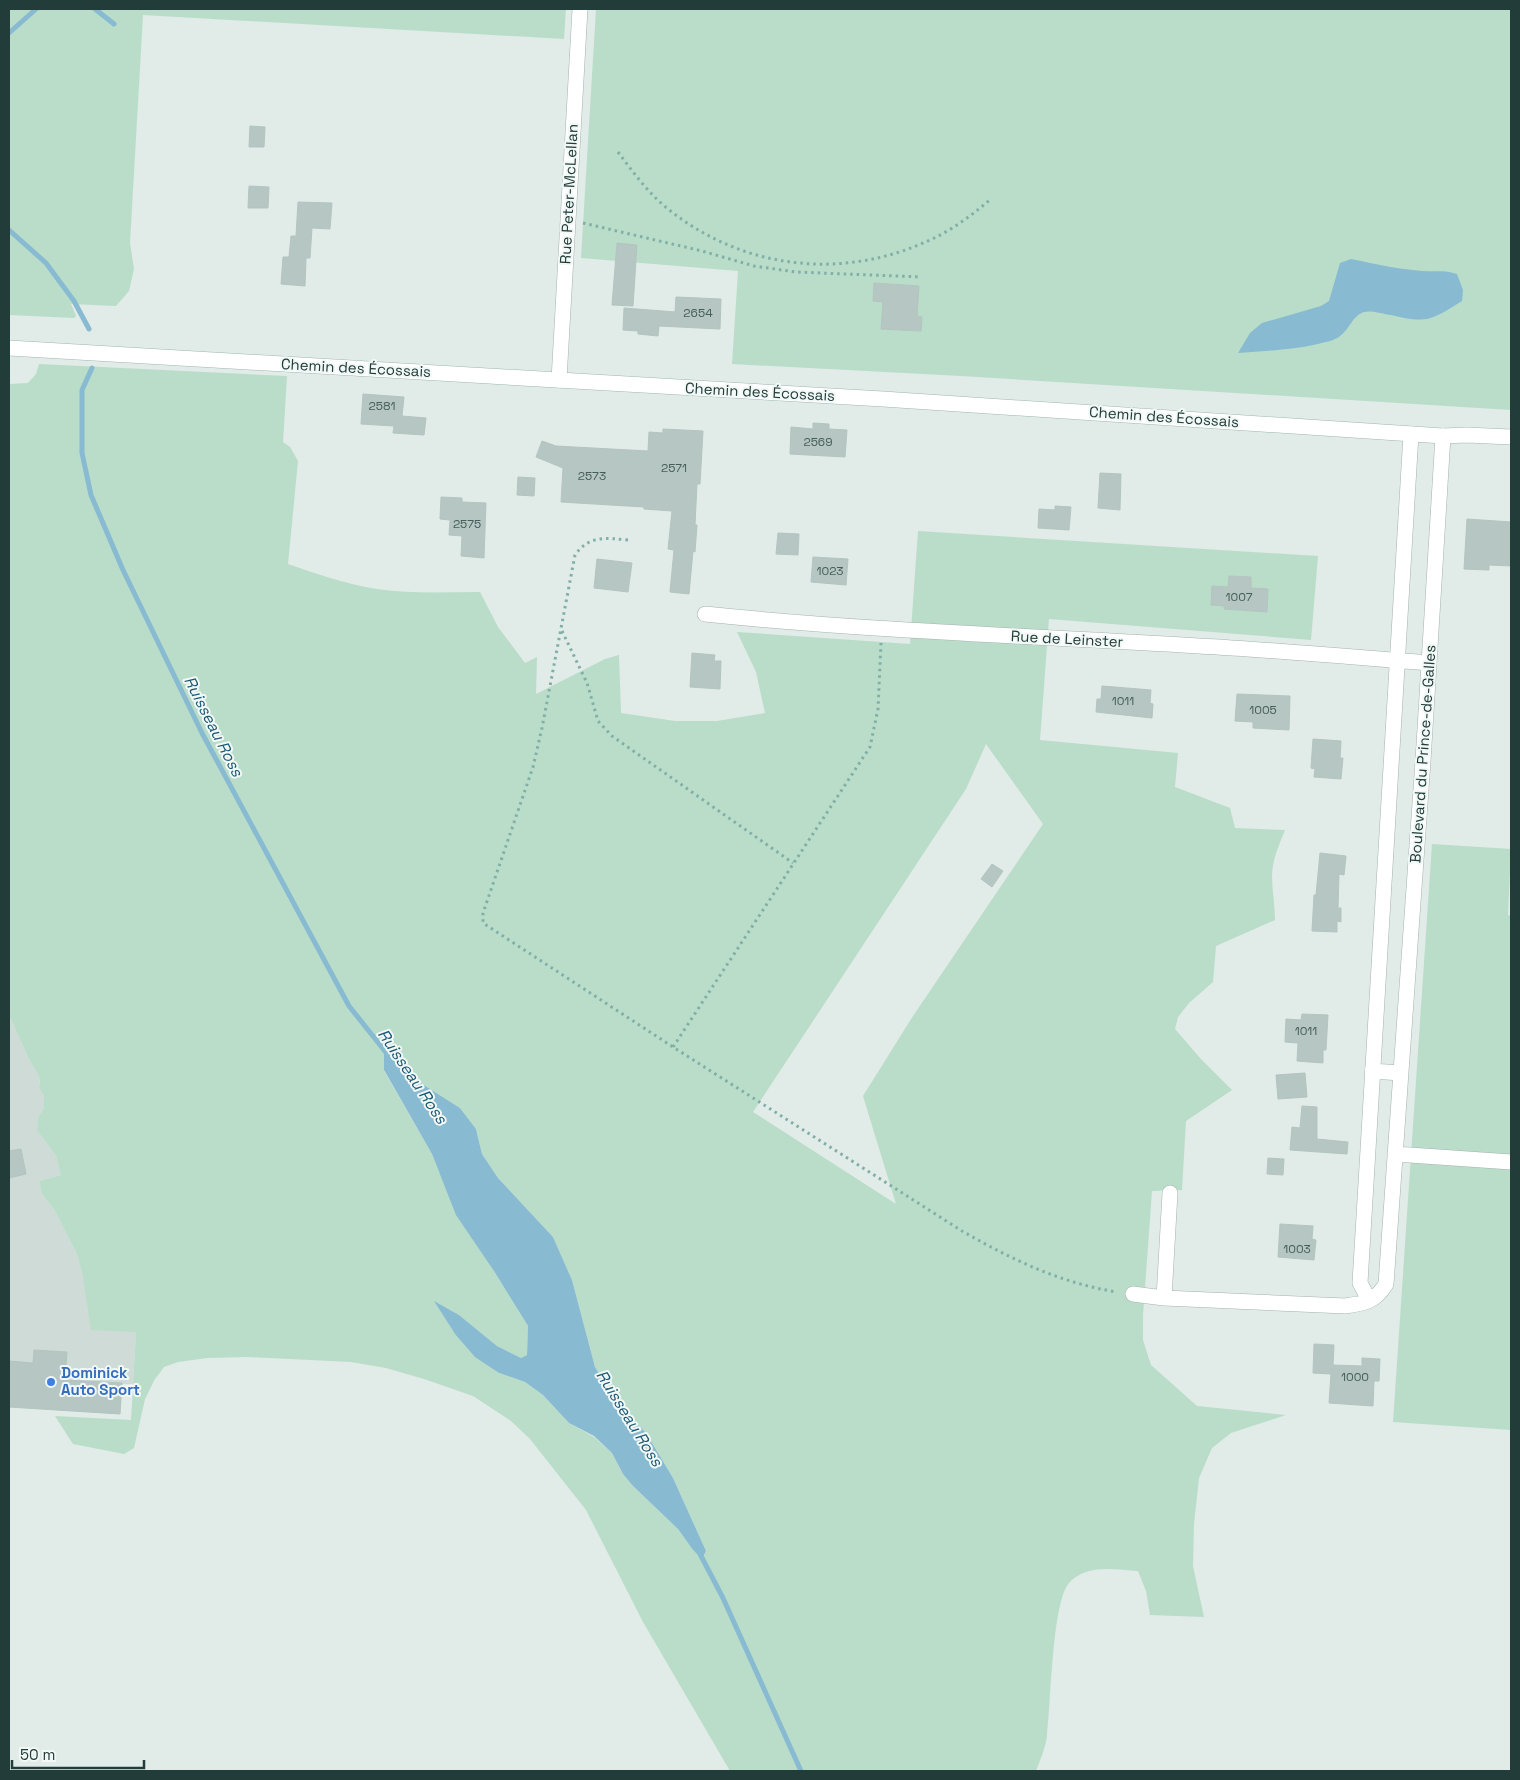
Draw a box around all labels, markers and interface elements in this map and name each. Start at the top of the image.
street label: Rue Peter-McLellan [555,123,582,265]
house number: 2654 [683,305,713,321]
street label: Chemin des Écossais [280,354,432,381]
street label: Chemin des Écossais [684,378,836,405]
house number: 2581 [369,398,395,414]
street label: Chemin des Écossais [1088,402,1240,431]
house number: 2569 [803,434,833,450]
house number: 2571 [661,460,687,476]
house number: 2573 [578,468,606,484]
house number: 2575 [453,516,481,532]
house number: 1023 [816,563,844,579]
house number: 1007 [1226,589,1253,605]
street label: Rue de Leinster [1010,626,1124,651]
street label: Boulevard du Prince-de-Galles [1405,644,1440,864]
water label: Ruisseau Ross [179,672,248,780]
house number: 1011 [1112,693,1134,709]
house number: 1005 [1249,702,1277,718]
house number: 1011 [1295,1023,1317,1039]
water label: Ruisseau Ross [373,1025,452,1128]
house number: 1003 [1283,1241,1311,1257]
place label: Dominick Auto Sport [61,1363,140,1399]
water label: Ruisseau Ross [592,1366,668,1471]
house number: 1000 [1341,1369,1369,1385]
marker: Dominick Auto Sport [45,1376,57,1388]
scale bar [12,1738,145,1770]
text: 50 m [20,1745,55,1764]

